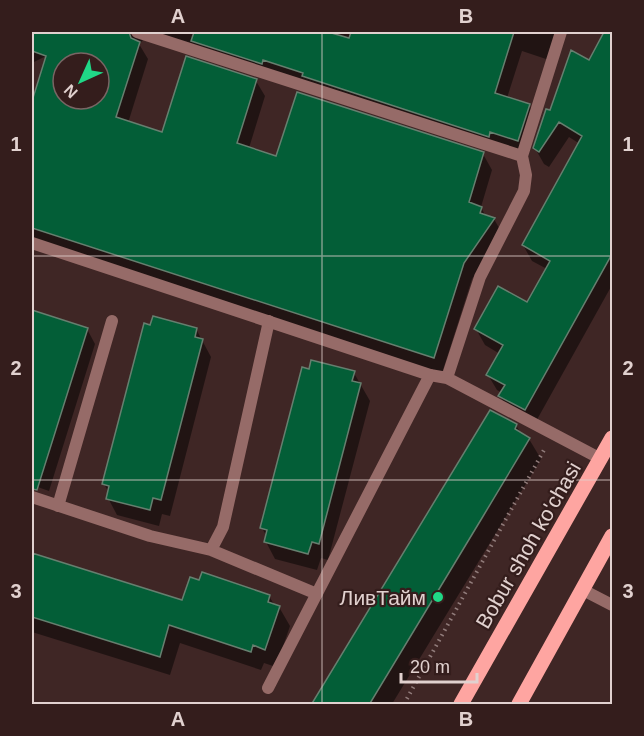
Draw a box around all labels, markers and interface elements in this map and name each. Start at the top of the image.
text: A [171,5,185,27]
text: B [459,5,473,27]
north arrow [51,51,111,111]
text: N [61,81,81,101]
text: 1 [10,133,22,155]
text: 1 [622,133,634,155]
text: 2 [10,357,22,379]
text: 2 [622,357,634,379]
street label: Bobur shoh ko'chasi [471,458,585,632]
text: 3 [10,580,22,602]
text: 3 [622,580,634,602]
place label: ЛивТайм [340,586,426,609]
marker: ЛивТайм [431,590,445,604]
scale bar [401,646,478,684]
text: 20 m [410,657,450,677]
text: A [171,708,185,730]
text: B [459,708,473,730]

